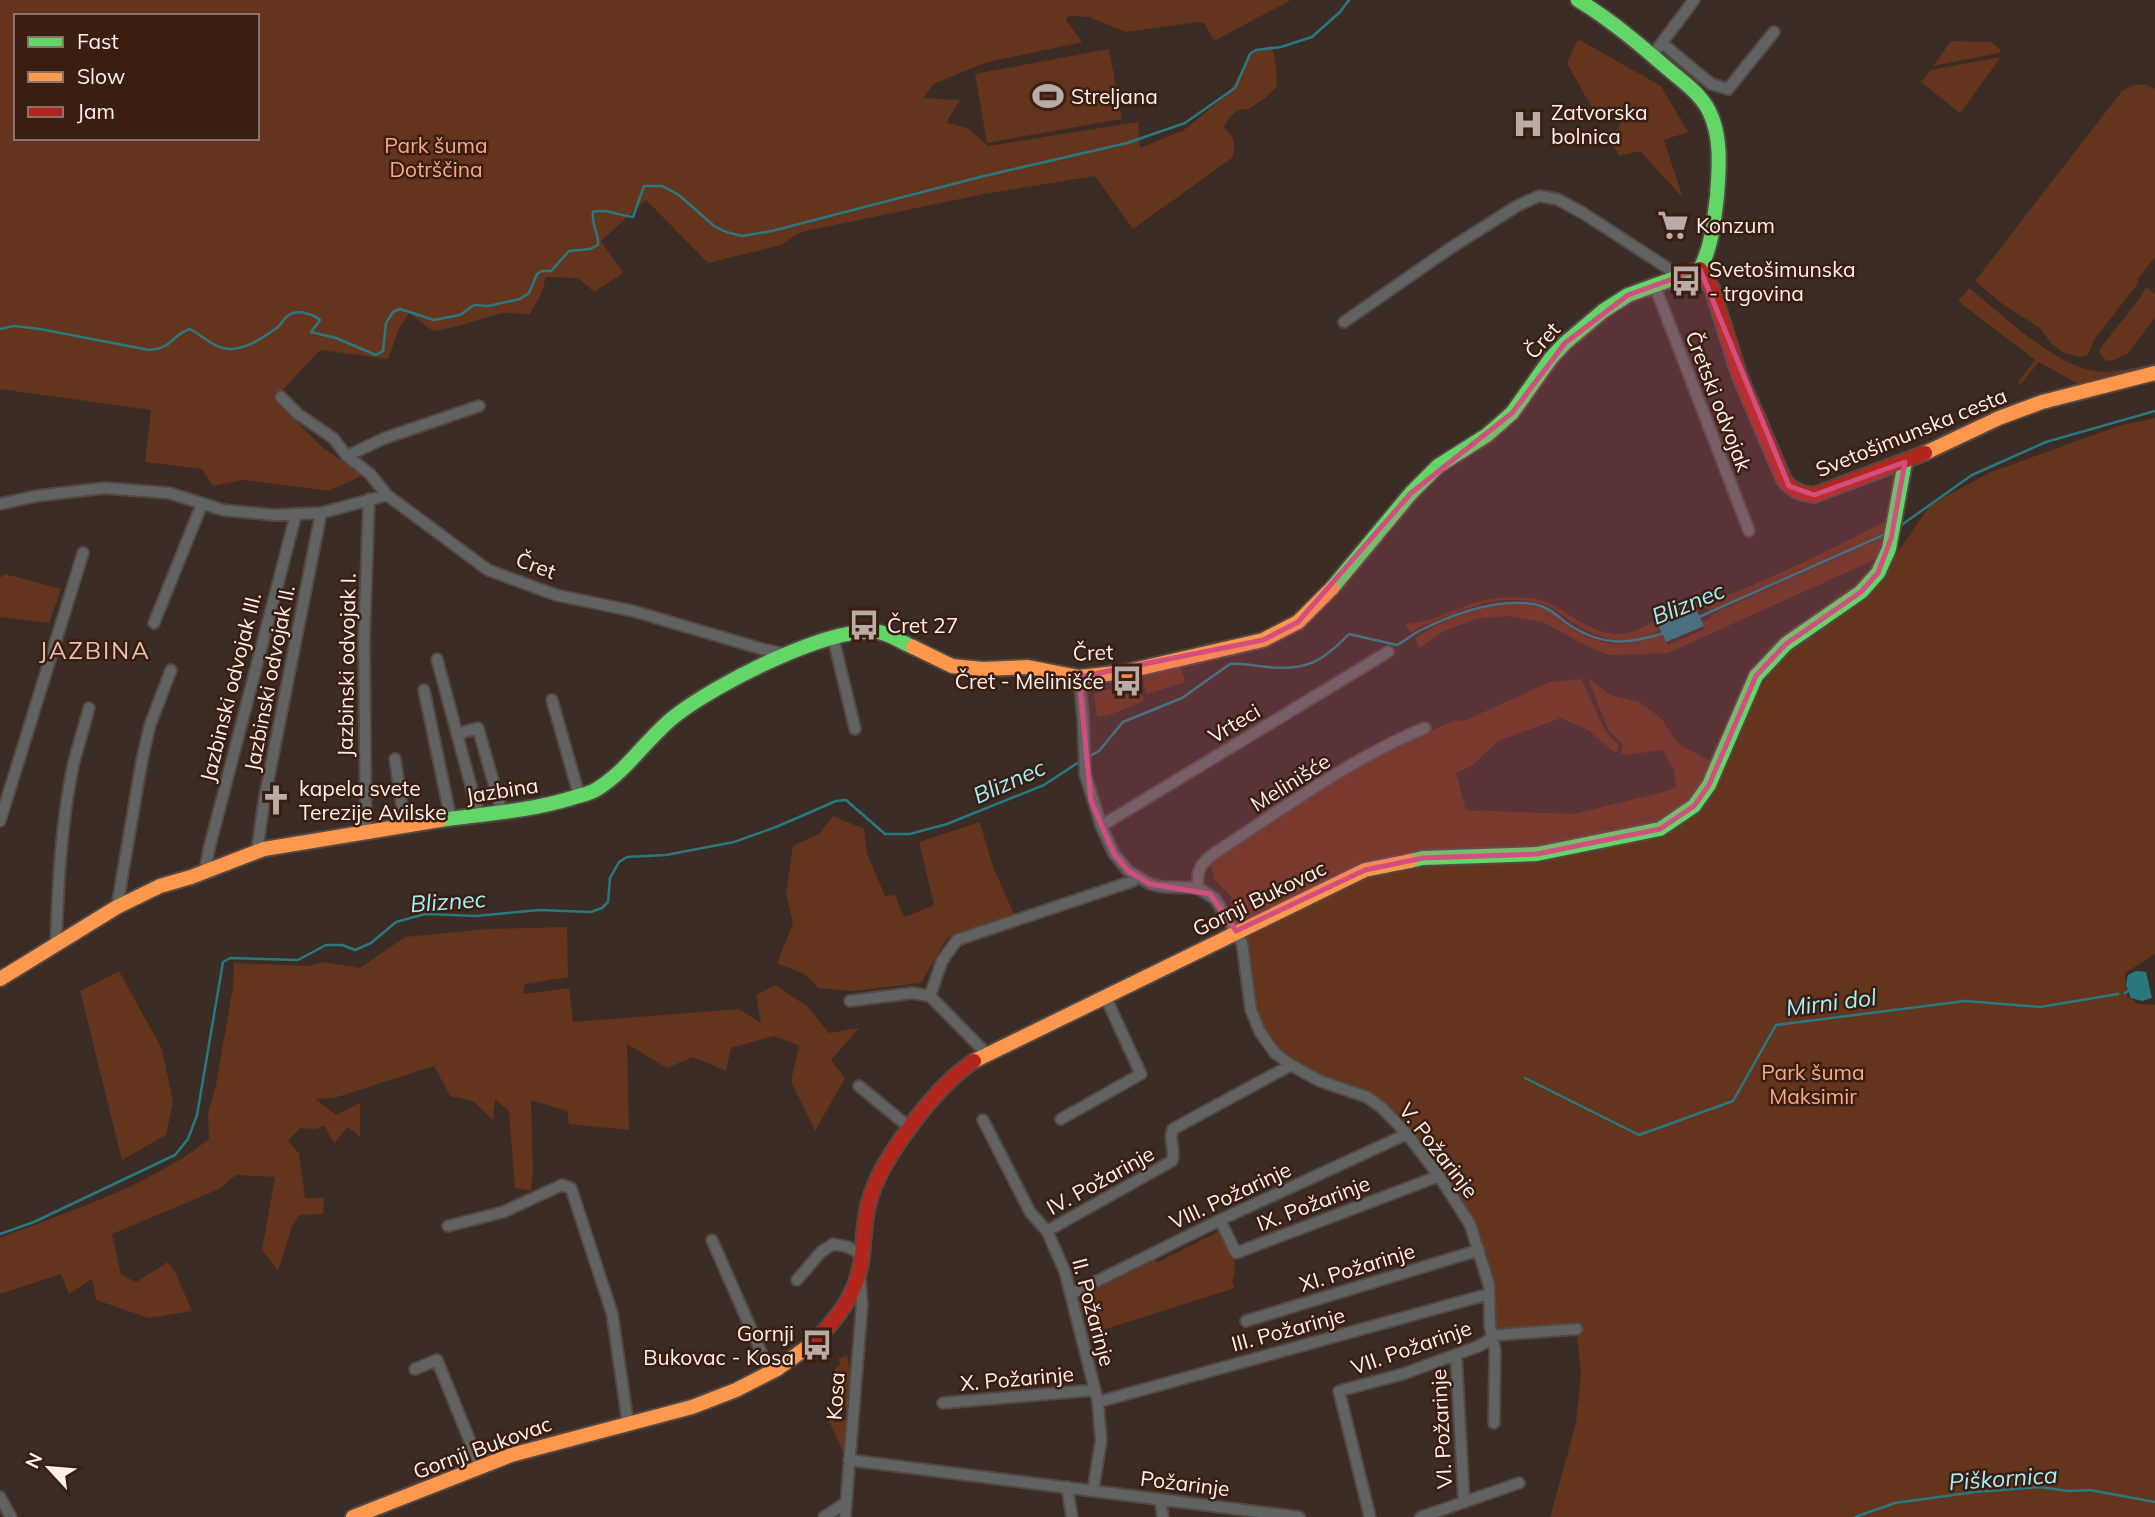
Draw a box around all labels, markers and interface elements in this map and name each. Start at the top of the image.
legend [14,14,259,140]
text: Fast [77,28,119,54]
text: Slow [77,63,125,89]
sports icon: Streljana [1031,79,1065,113]
place label: Streljana [1071,83,1158,109]
text: Jam [77,98,115,124]
place label: Zatvorska bolnica [1551,99,1648,149]
hospital icon: Zatvorska bolnica [1511,107,1545,141]
park label: Park šuma Dotrščina [384,132,488,182]
supermarket icon: Konzum [1656,208,1690,242]
place label: Konzum [1696,212,1775,238]
place label: Svetošimunska - trgovina [1709,256,1856,306]
bus stop icon: Svetošimunska - trgovina [1669,264,1703,298]
street label: Čret [1519,316,1565,364]
street label: Čretski odvojak [1680,327,1758,475]
street label: Svetošimunska cesta [1812,382,2010,482]
street label: Čret [512,546,560,584]
street label: Jazbinski odvojak I. [331,573,361,757]
water label: Bliznec [1647,575,1729,631]
street label: Jazbinski odvojak II. [238,583,300,773]
street label: Jazbinski odvojak III. [194,589,266,785]
bus stop icon: Čret 27 [847,608,881,642]
place label: Čret 27 [887,612,958,638]
district label: JAZBINA [39,635,151,665]
street label: Čret [1072,638,1114,666]
bus stop icon: Čret - Melinišće [1110,664,1144,698]
place label: Čret - Melinišće [955,668,1104,694]
street label: Vrteci [1203,698,1265,748]
street label: Melinišće [1245,747,1335,817]
water label: Bliznec [968,752,1050,810]
street label: Jazbina [464,771,540,809]
place label: kapela svete Terezije Avilske [299,775,447,825]
church icon: kapela svete Terezije Avilske [259,783,293,817]
street label: Gornji Bukovac [1188,854,1330,942]
water label: Bliznec [409,884,487,918]
water label: Mirni dol [1784,982,1878,1022]
park label: Park šuma Maksimir [1761,1059,1865,1109]
street label: V. Požarinje [1394,1097,1484,1203]
street label: IV. Požarinje [1042,1140,1158,1220]
street label: VIII. Požarinje [1165,1156,1295,1234]
street label: IX. Požarinje [1253,1169,1373,1237]
street label: XI. Požarinje [1296,1237,1418,1297]
street label: II. Požarinje [1067,1255,1121,1369]
street label: III. Požarinje [1228,1301,1348,1357]
street label: VII. Požarinje [1347,1314,1475,1380]
place label: Gornji Bukovac - Kosa [643,1320,794,1370]
bus stop icon: Gornji Bukovac - Kosa [800,1328,834,1362]
street label: X. Požarinje [959,1360,1075,1396]
street label: VI. Požarinje [1425,1368,1457,1490]
street label: Kosa [820,1371,850,1421]
street label: Gornji Bukovac [409,1410,555,1484]
north arrow [14,1433,84,1503]
text: N [20,1449,48,1472]
water label: Piškornica [1948,1460,2059,1496]
street label: Požarinje [1139,1465,1231,1501]

